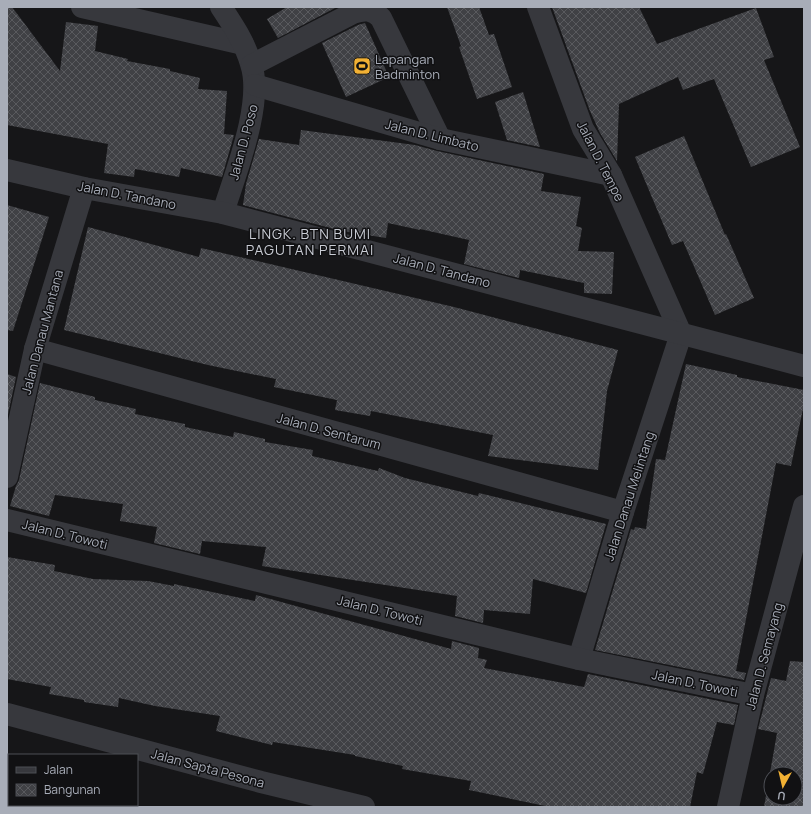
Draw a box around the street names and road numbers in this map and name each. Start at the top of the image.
street label: Jalan D. Poso [224,102,262,182]
street label: Jalan D. Limbato [383,115,481,155]
street label: Jalan D. Tempe [573,118,629,205]
street label: Jalan D. Tandano [76,177,178,213]
street label: Jalan D. Tandano [391,248,493,292]
street label: Jalan Danau Mantana [17,268,67,396]
street label: Jalan D. Sentarum [275,408,383,454]
street label: Jalan Danau Melintang [600,429,658,563]
street label: Jalan D. Towoti [20,515,110,553]
street label: Jalan D. Towoti [335,591,425,629]
street label: Jalan D. Semayang [741,600,787,712]
street label: Jalan D. Towoti [650,665,740,701]
street label: Jalan Sapta Pesona [149,744,267,792]

